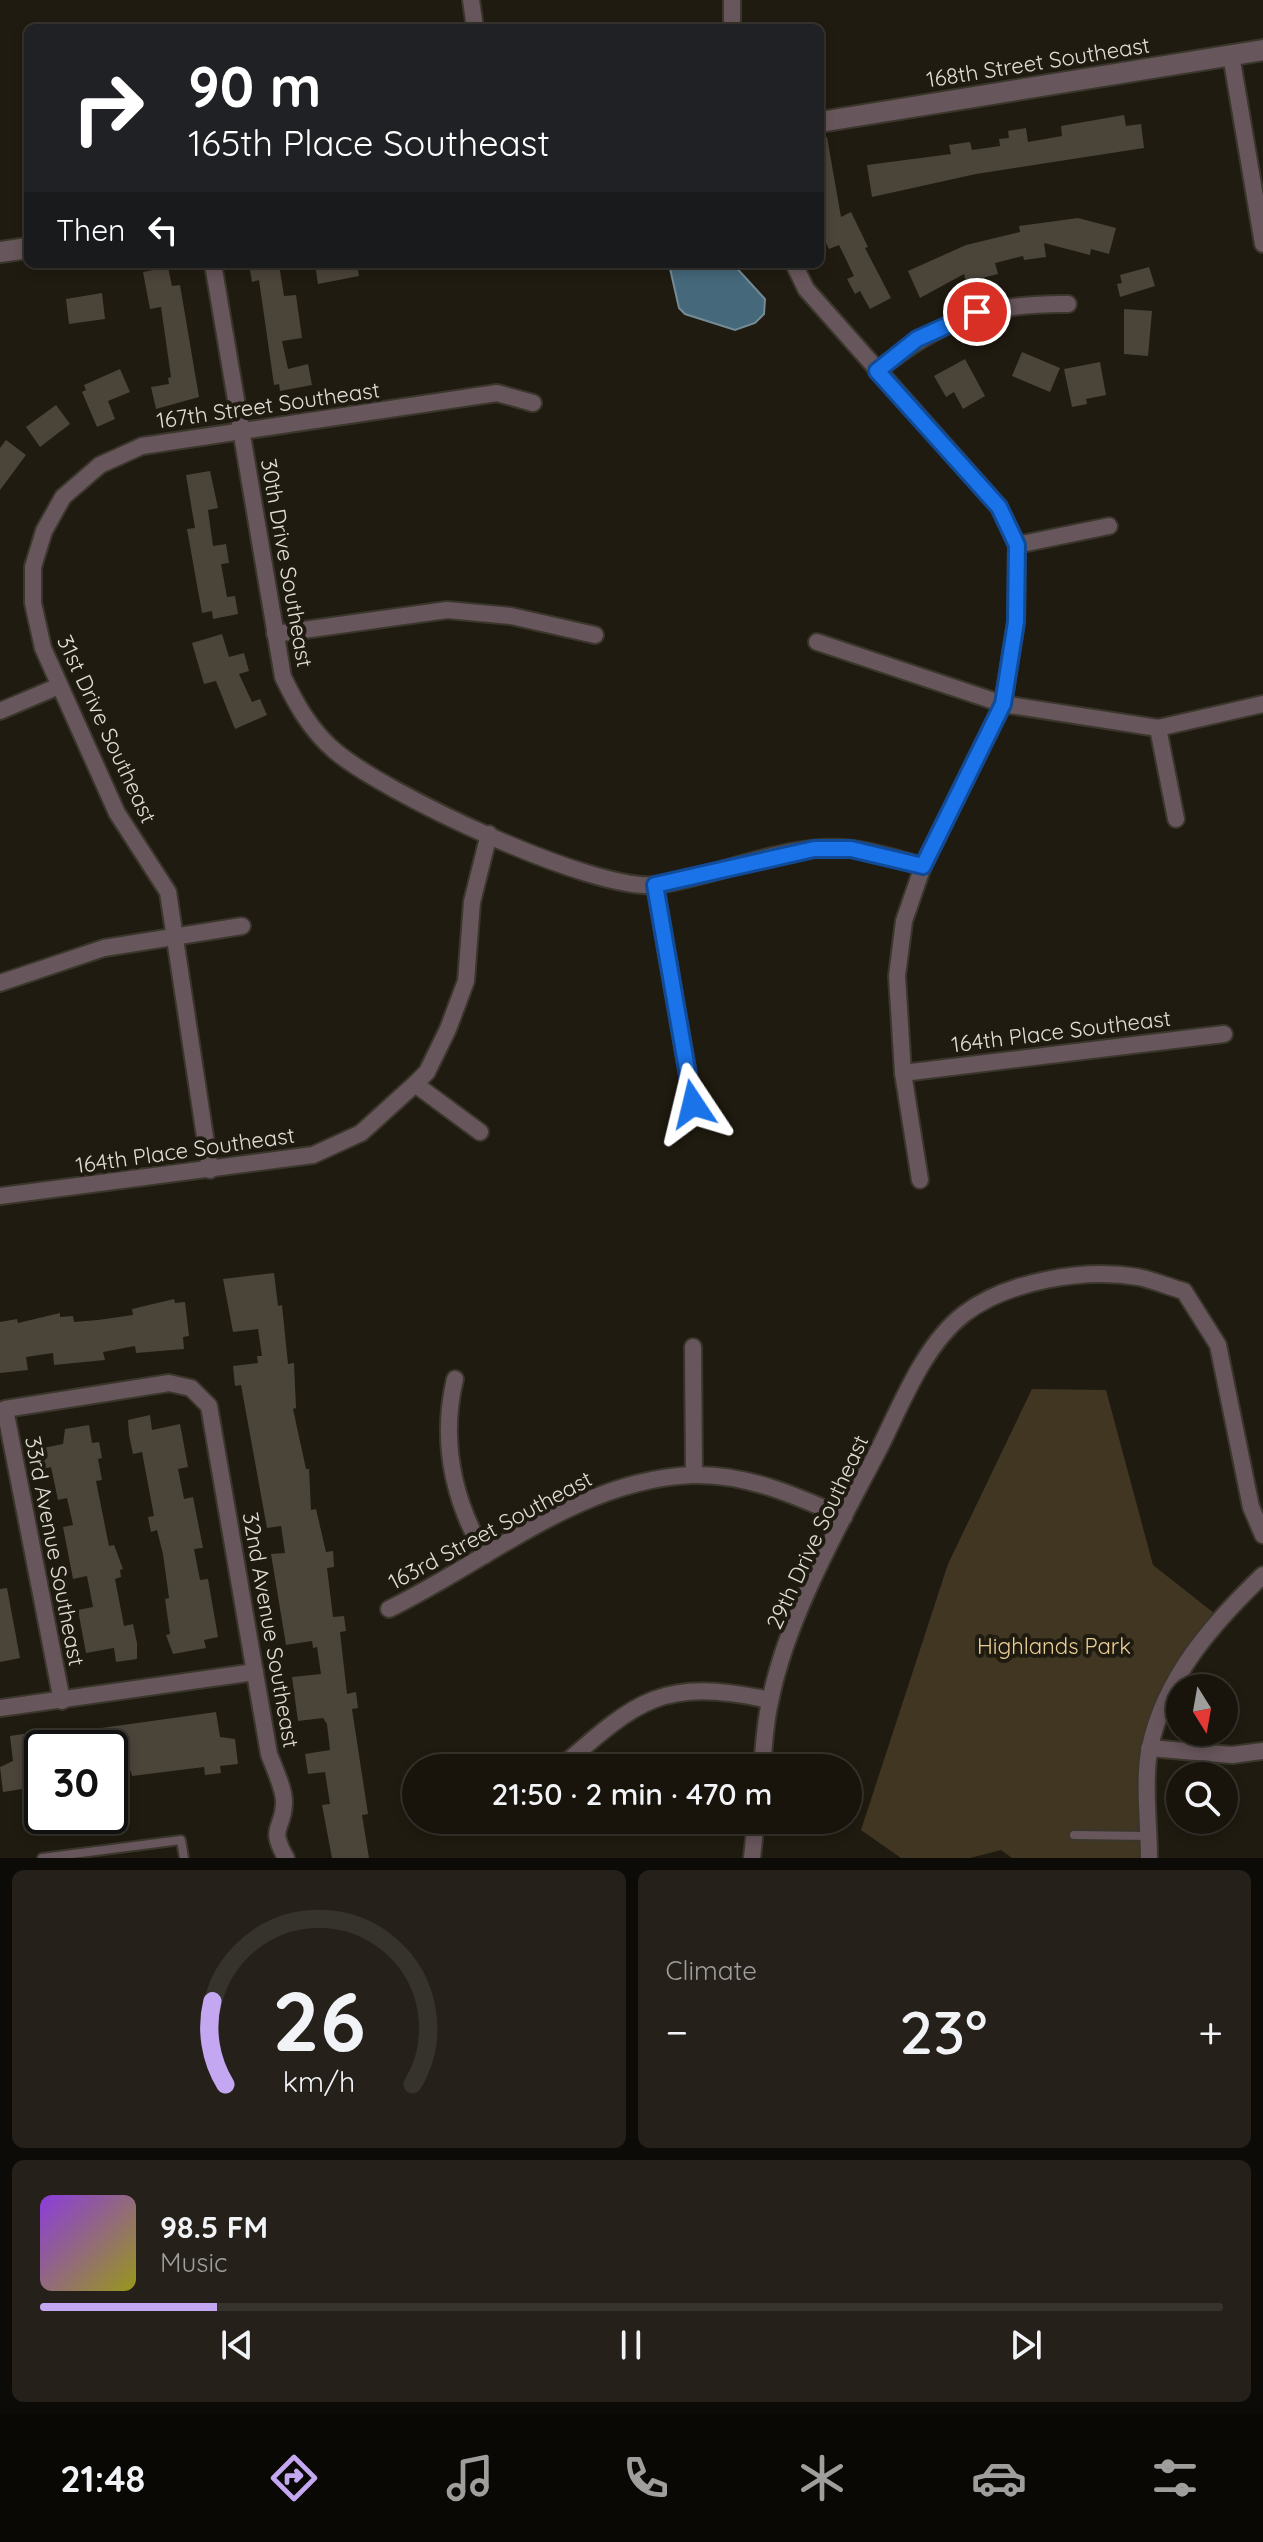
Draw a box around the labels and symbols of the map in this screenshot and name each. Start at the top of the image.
street label: 168th Street Southeast [924,31,1152,93]
pin [943,278,1011,346]
street label: 167th Street Southeast [155,375,381,435]
street label: 30th Drive Southeast [255,457,319,669]
street label: 31st Drive Southeast [51,631,163,827]
street label: 164th Place Southeast [950,1004,1172,1058]
position arrow [651,1062,735,1146]
street label: 164th Place Southeast [74,1121,296,1179]
street label: 29th Drive Southeast [760,1430,874,1634]
street label: 33rd Avenue Southeast [19,1434,91,1668]
street label: 163rd Street Southeast [383,1464,597,1596]
street label: 32nd Avenue Southeast [236,1510,306,1750]
park label: Highlands Park [977,1632,1131,1660]
north arrow [1166,1674,1238,1746]
speed limit sign: 30 [24,1730,128,1834]

